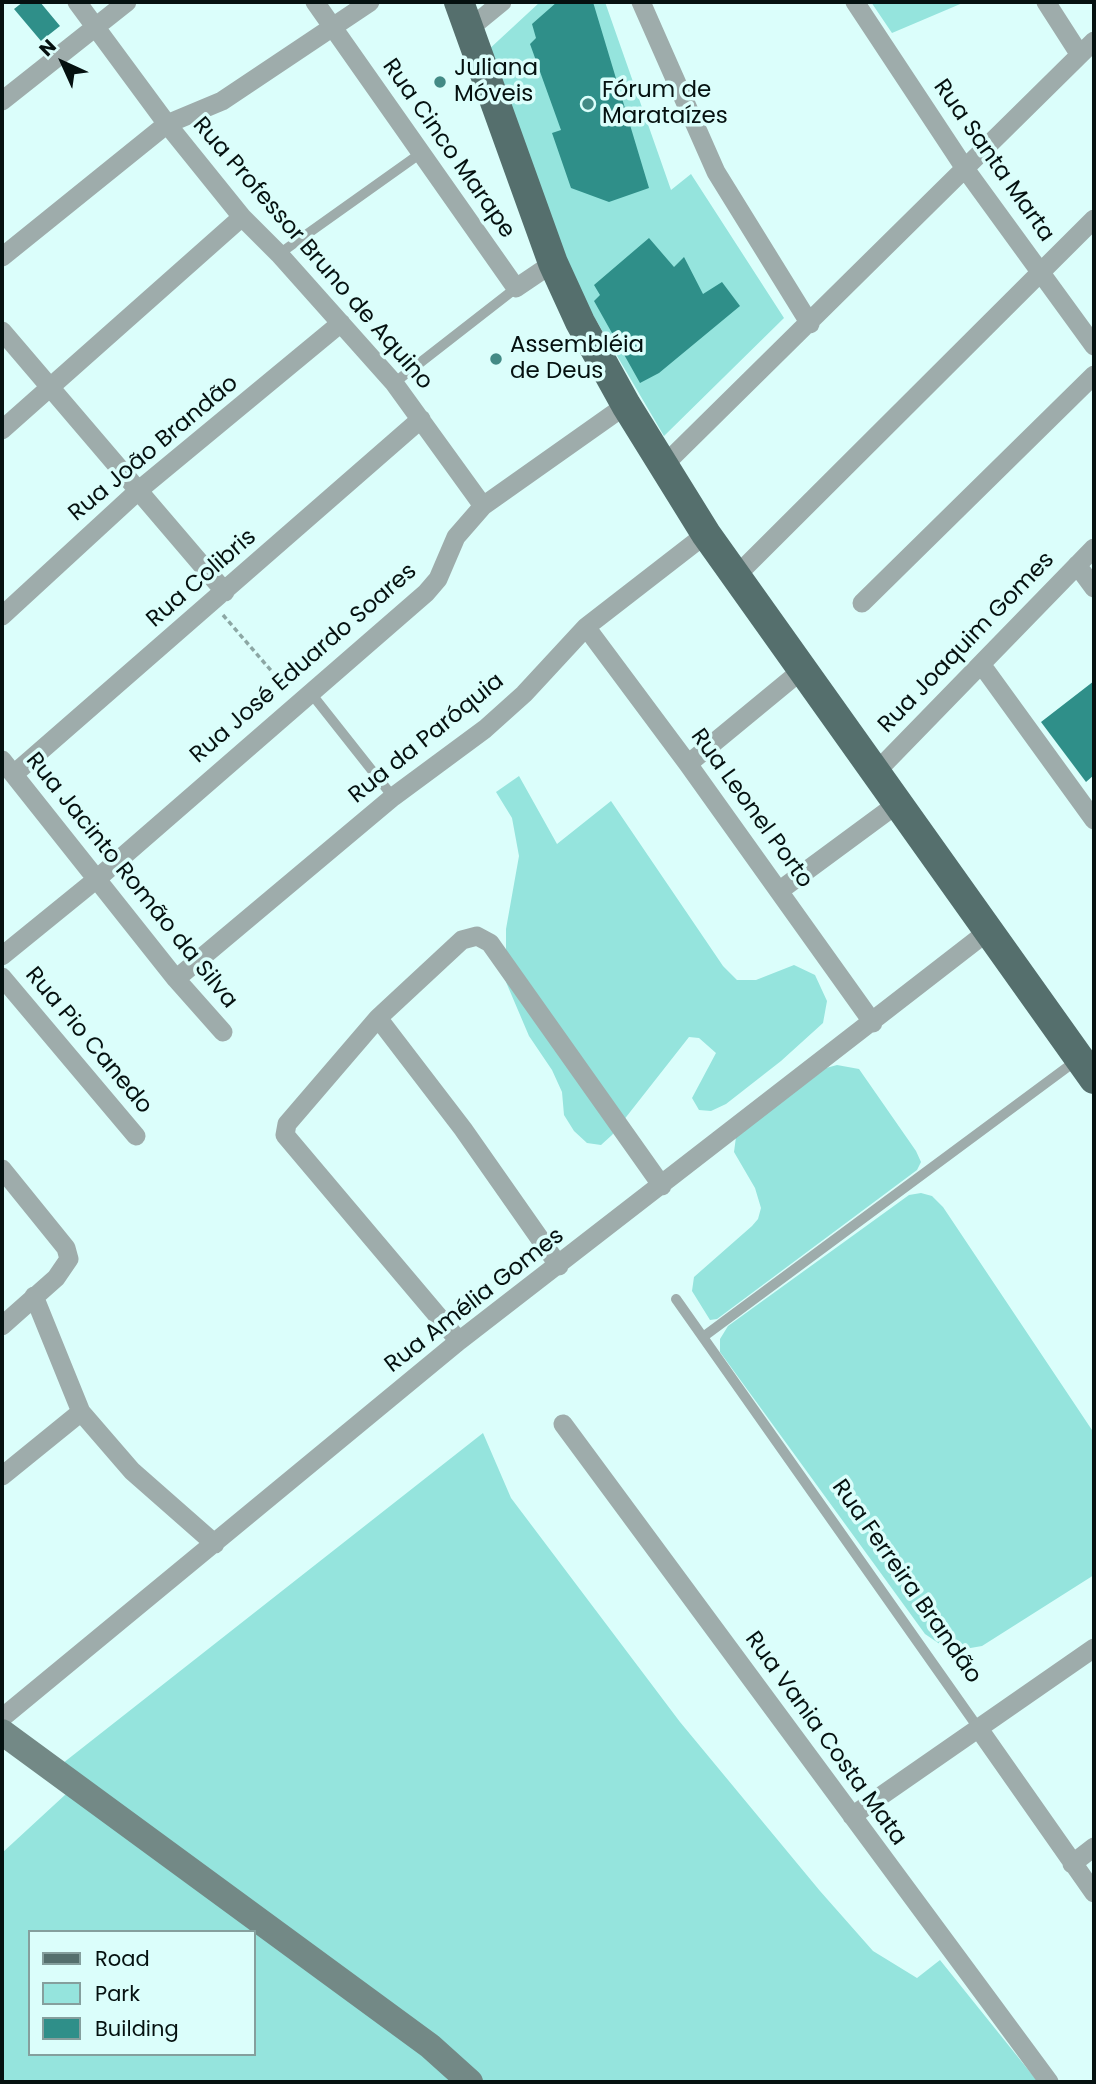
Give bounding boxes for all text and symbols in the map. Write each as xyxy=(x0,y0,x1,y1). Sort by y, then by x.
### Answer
north arrow xyxy=(28,28,98,98)
text: N xyxy=(33,33,62,62)
street label: Rua Cinco Marape xyxy=(376,54,520,244)
place label: Juliana Móveis xyxy=(454,55,538,109)
marker: Juliana Móveis xyxy=(432,74,448,90)
street label: Rua Santa Marta xyxy=(927,74,1059,248)
place label: Fórum de Marataízes xyxy=(602,77,728,131)
marker: Fórum de Marataízes xyxy=(580,96,596,112)
street label: Rua Professor Bruno de Aquino xyxy=(186,112,438,396)
place label: Assembléia de Deus xyxy=(510,332,644,386)
marker: Assembléia de Deus xyxy=(488,351,504,367)
street label: Rua João Brandão xyxy=(64,370,244,528)
street label: Rua Colibris xyxy=(142,524,262,634)
street label: Rua Joaquim Gomes xyxy=(873,547,1061,739)
street label: Rua José Eduardo Soares xyxy=(185,558,423,770)
street label: Rua da Paróquia xyxy=(344,668,510,810)
street label: Rua Leonel Porto xyxy=(684,724,818,894)
street label: Rua Jacinto Romão da Silva xyxy=(19,748,243,1014)
street label: Rua Pio Canedo xyxy=(19,962,157,1120)
street label: Rua Amélia Gomes xyxy=(380,1223,570,1379)
street label: Rua Ferreira Brandão xyxy=(825,1475,987,1689)
street label: Rua Vania Costa Mata xyxy=(738,1627,912,1851)
legend xyxy=(28,1930,256,2056)
text: Road xyxy=(95,1944,150,1973)
text: Park xyxy=(95,1979,140,2008)
text: Building xyxy=(95,2014,179,2043)

